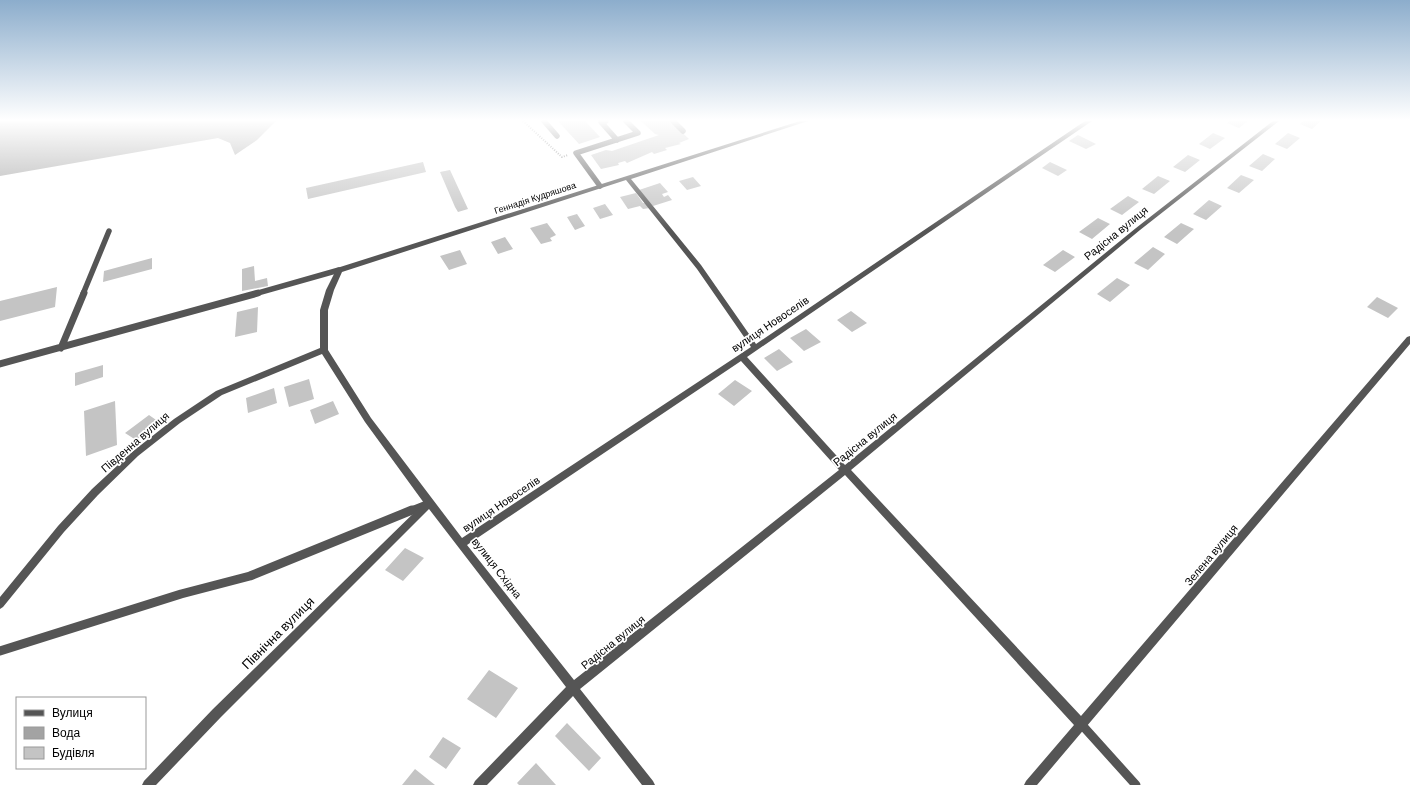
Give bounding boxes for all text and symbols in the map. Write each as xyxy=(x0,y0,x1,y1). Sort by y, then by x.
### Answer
street label: Геннадія Кудряшова xyxy=(493,179,577,217)
street label: Радісна вулиця xyxy=(1081,203,1151,263)
street label: вулиця Новоселів xyxy=(729,293,812,355)
street label: Південна вулиця xyxy=(98,409,172,475)
street label: Радісна вулиця xyxy=(830,409,900,469)
street label: вулиця Новоселів xyxy=(460,473,543,535)
street label: Зелена вулиця xyxy=(1181,521,1241,589)
street label: вулиця Східна xyxy=(469,535,526,602)
street label: Північна вулиця xyxy=(238,593,318,673)
street label: Радісна вулиця xyxy=(578,612,648,672)
legend xyxy=(16,697,146,769)
text: Вулиця xyxy=(52,705,93,721)
text: Вода xyxy=(52,725,80,741)
text: Будівля xyxy=(52,745,94,761)

